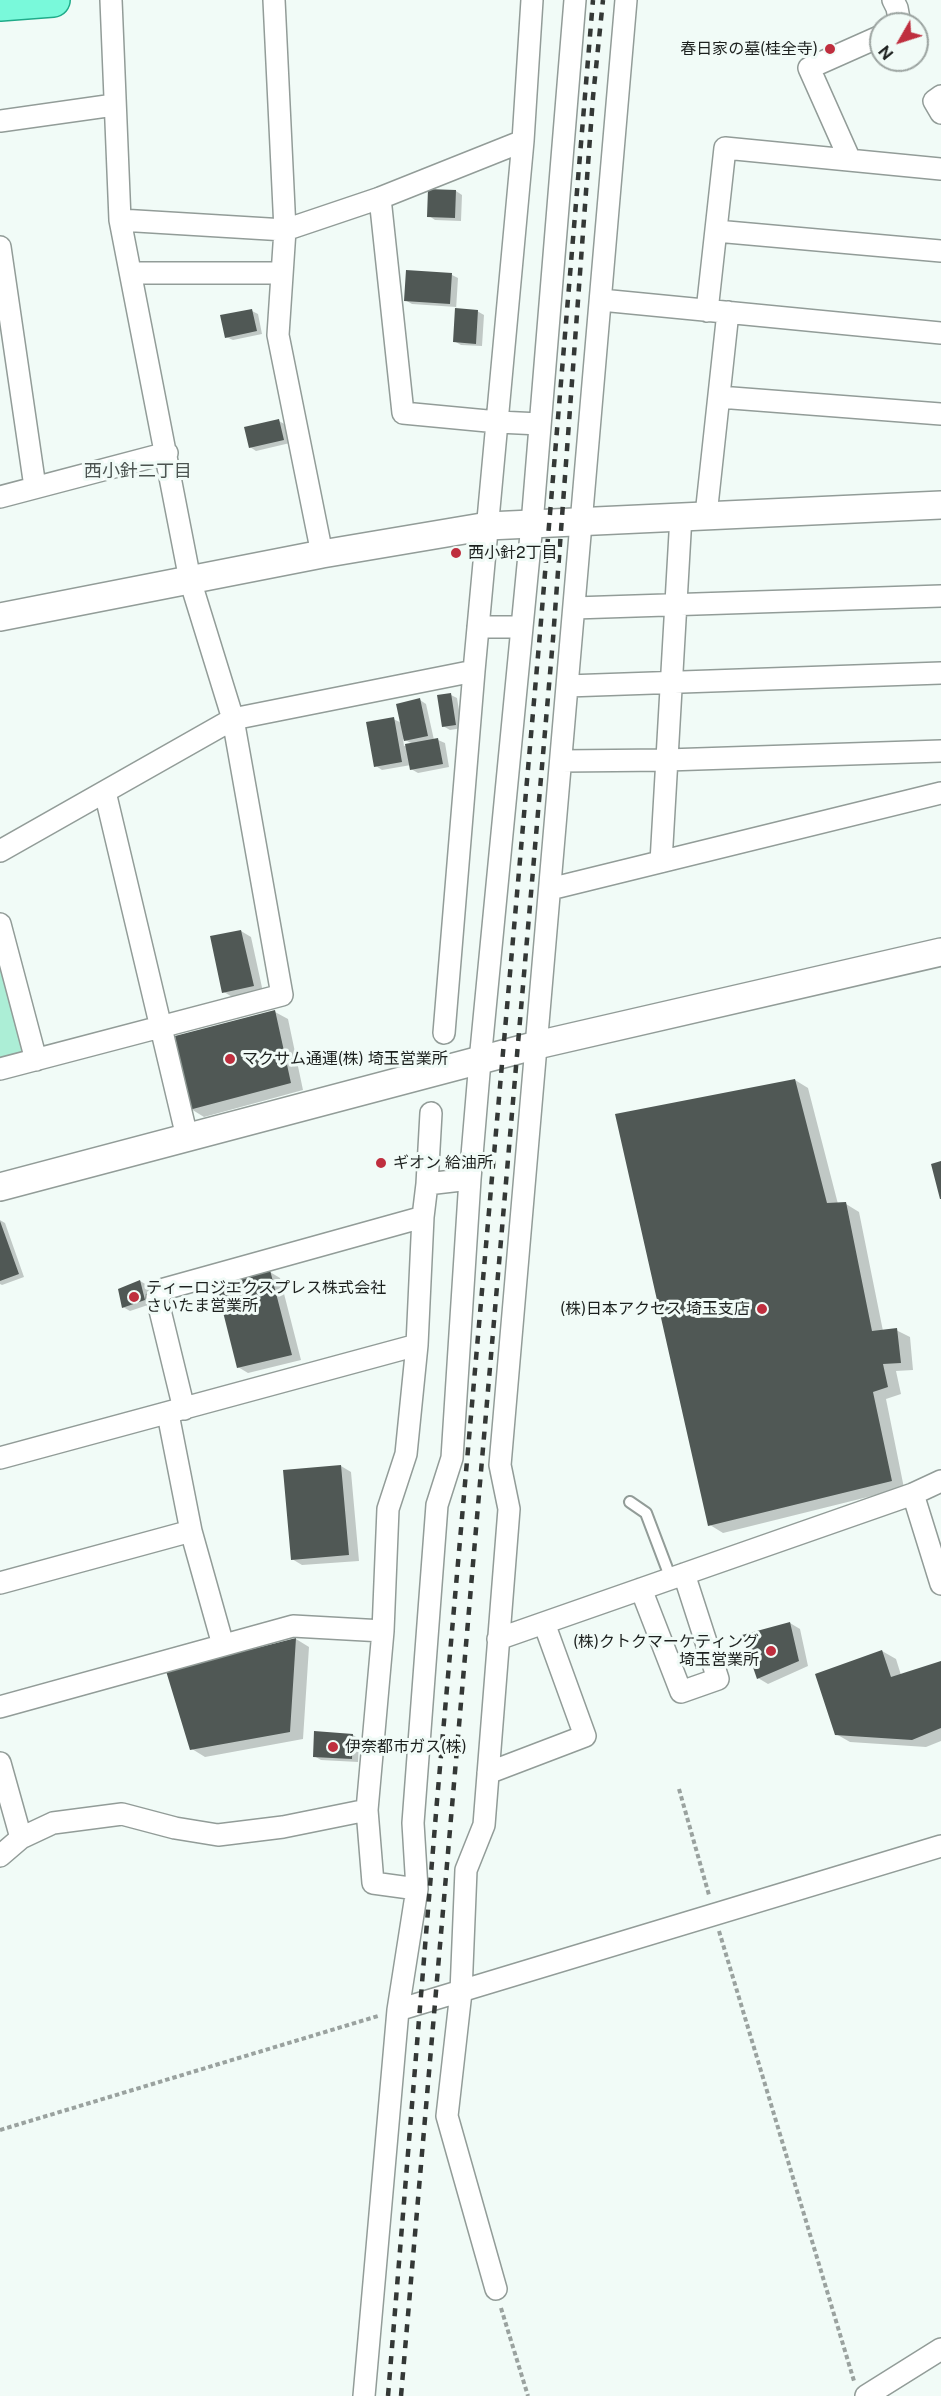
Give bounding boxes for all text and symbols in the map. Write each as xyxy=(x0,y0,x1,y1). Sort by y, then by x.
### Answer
north arrow xyxy=(869,12,929,72)
place label: 春日家の墓(桂全寺) xyxy=(680,39,818,59)
marker: 春日家の墓(桂全寺) xyxy=(823,42,837,56)
text: N xyxy=(875,42,898,63)
district label: 西小針二丁目 xyxy=(84,460,192,482)
place label: 西小針2丁目 xyxy=(468,543,558,563)
marker: 西小針2丁目 xyxy=(449,546,463,560)
place label: マクサム通運(株) 埼玉営業所 xyxy=(242,1049,448,1069)
marker: マクサム通運(株) 埼玉営業所 xyxy=(223,1052,237,1066)
place label: ギオン 給油所 xyxy=(393,1153,493,1173)
marker: ギオン 給油所 xyxy=(374,1156,388,1170)
place label: ティーロジエクスプレス株式会社 さいたま営業所 xyxy=(146,1278,386,1316)
marker: ティーロジエクスプレス株式会社 さいたま営業所 xyxy=(127,1290,141,1304)
place label: (株)日本アクセス 埼玉支店 xyxy=(560,1299,750,1319)
marker: (株)日本アクセス 埼玉支店 xyxy=(755,1302,769,1316)
place label: (株)クトクマーケティング 埼玉営業所 xyxy=(573,1632,759,1670)
marker: (株)クトクマーケティング 埼玉営業所 xyxy=(764,1644,778,1658)
place label: 伊奈都市ガス(株) xyxy=(345,1737,467,1757)
marker: 伊奈都市ガス(株) xyxy=(326,1740,340,1754)

